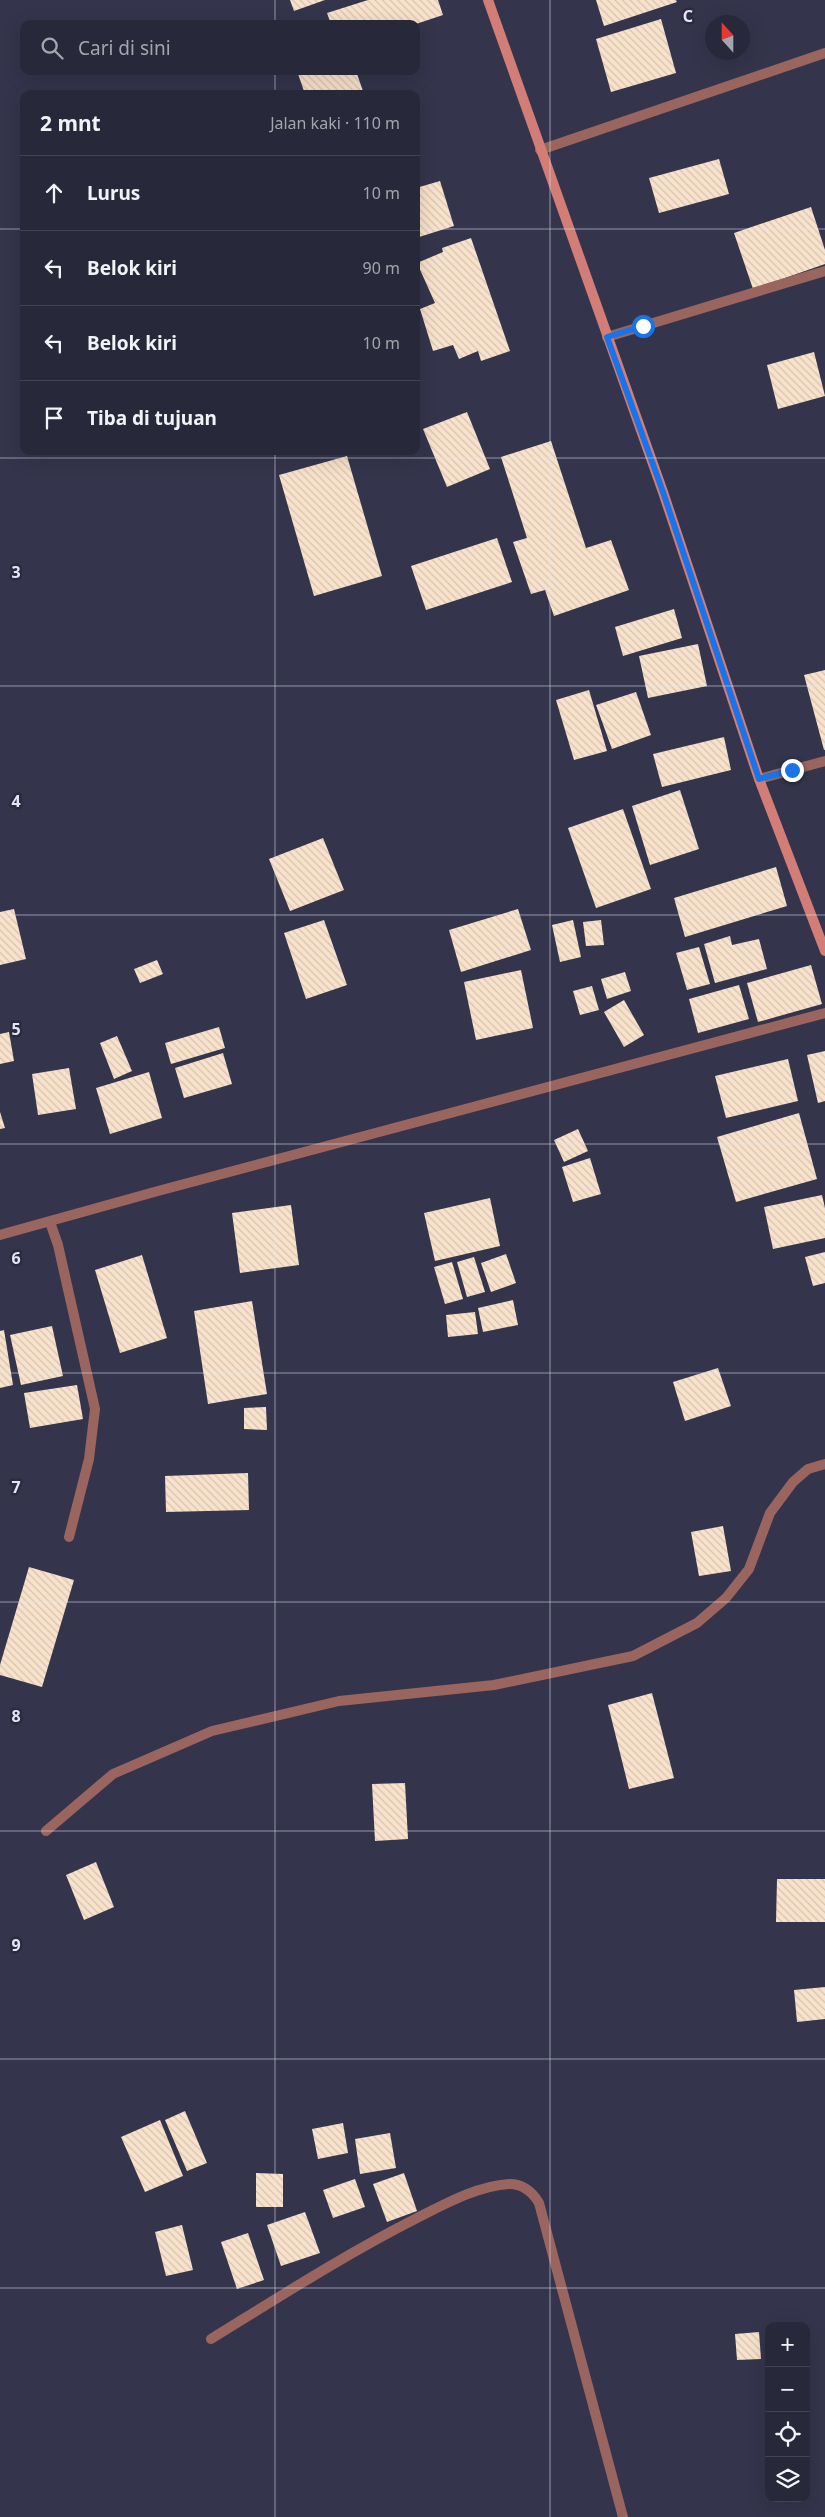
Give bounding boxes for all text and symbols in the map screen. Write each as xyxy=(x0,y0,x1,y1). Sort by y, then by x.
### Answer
text: C xyxy=(683,5,693,27)
north arrow xyxy=(705,15,750,60)
search box xyxy=(20,20,420,75)
icon: search xyxy=(38,34,66,62)
text: Cari di sini xyxy=(78,35,171,61)
text: 2 mnt xyxy=(40,109,101,137)
text: Jalan kaki · 110 m xyxy=(270,112,400,134)
icon: ahead xyxy=(40,179,68,207)
text: Lurus xyxy=(87,180,140,206)
text: 10 m xyxy=(363,182,400,204)
icon: left xyxy=(40,254,68,282)
text: Belok kiri xyxy=(87,255,177,281)
text: 90 m xyxy=(363,257,400,279)
route start xyxy=(632,315,655,338)
icon: left xyxy=(40,329,68,357)
text: Belok kiri xyxy=(87,330,177,356)
text: 10 m xyxy=(363,332,400,354)
icon: arrive xyxy=(40,404,68,432)
text: Tiba di tujuan xyxy=(87,405,217,431)
text: 3 xyxy=(11,561,21,583)
route end xyxy=(781,759,804,782)
text: 4 xyxy=(11,790,21,812)
text: 5 xyxy=(11,1018,21,1040)
text: 6 xyxy=(11,1247,21,1269)
text: 7 xyxy=(11,1476,21,1498)
text: 8 xyxy=(11,1705,21,1727)
text: 9 xyxy=(11,1934,21,1956)
map controls xyxy=(765,2322,810,2502)
button: + xyxy=(765,2322,810,2367)
button: − xyxy=(765,2367,810,2412)
button: locate xyxy=(765,2412,810,2457)
button: layers xyxy=(765,2457,810,2502)

